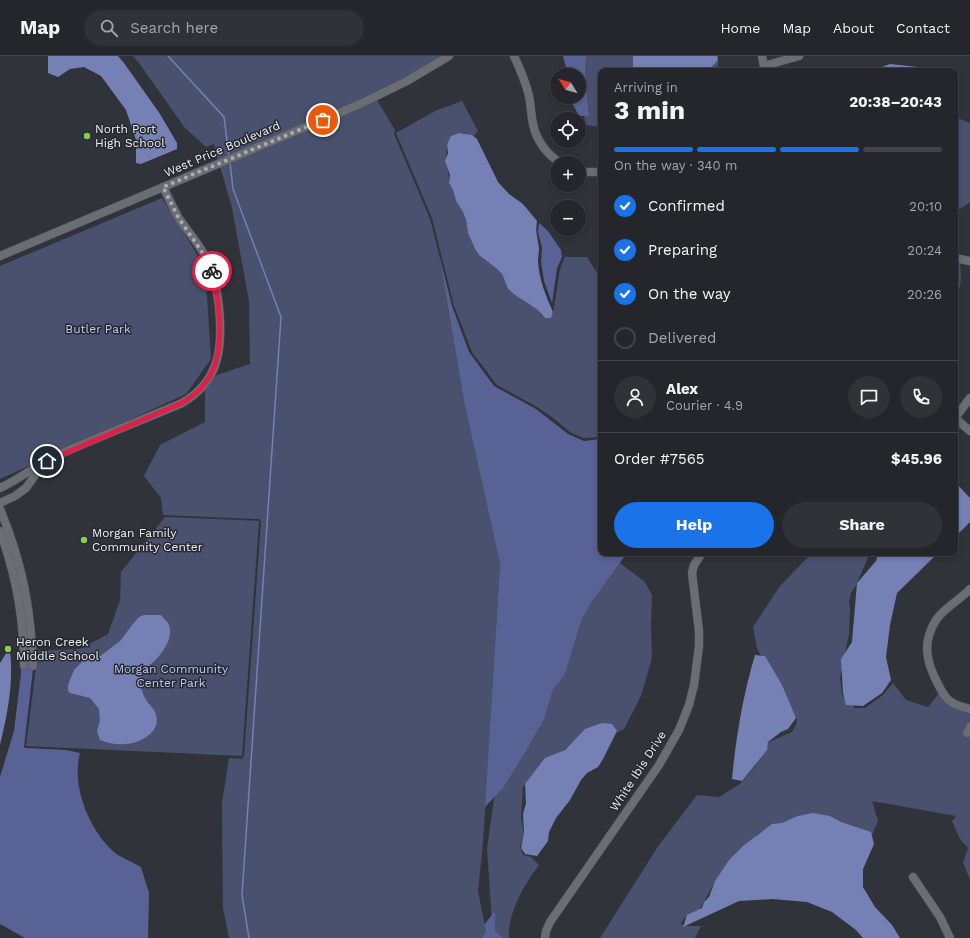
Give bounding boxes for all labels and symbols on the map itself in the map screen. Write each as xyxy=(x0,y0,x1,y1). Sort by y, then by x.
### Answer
north arrow xyxy=(550,68,586,104)
pin xyxy=(306,103,340,137)
street label: West Price Boulevard xyxy=(162,118,282,180)
place label: North Port High School xyxy=(95,122,165,150)
marker: North Port High School xyxy=(82,131,92,141)
courier xyxy=(192,251,232,291)
park label: Butler Park xyxy=(65,322,131,336)
pin xyxy=(30,444,64,478)
place label: Morgan Family Community Center xyxy=(92,526,203,554)
marker: Morgan Family Community Center xyxy=(79,535,89,545)
place label: Heron Creek Middle School xyxy=(16,635,99,663)
marker: Heron Creek Middle School xyxy=(3,644,13,654)
park label: Morgan Community Center Park xyxy=(114,662,229,690)
street label: White Ibis Drive xyxy=(607,728,669,814)

